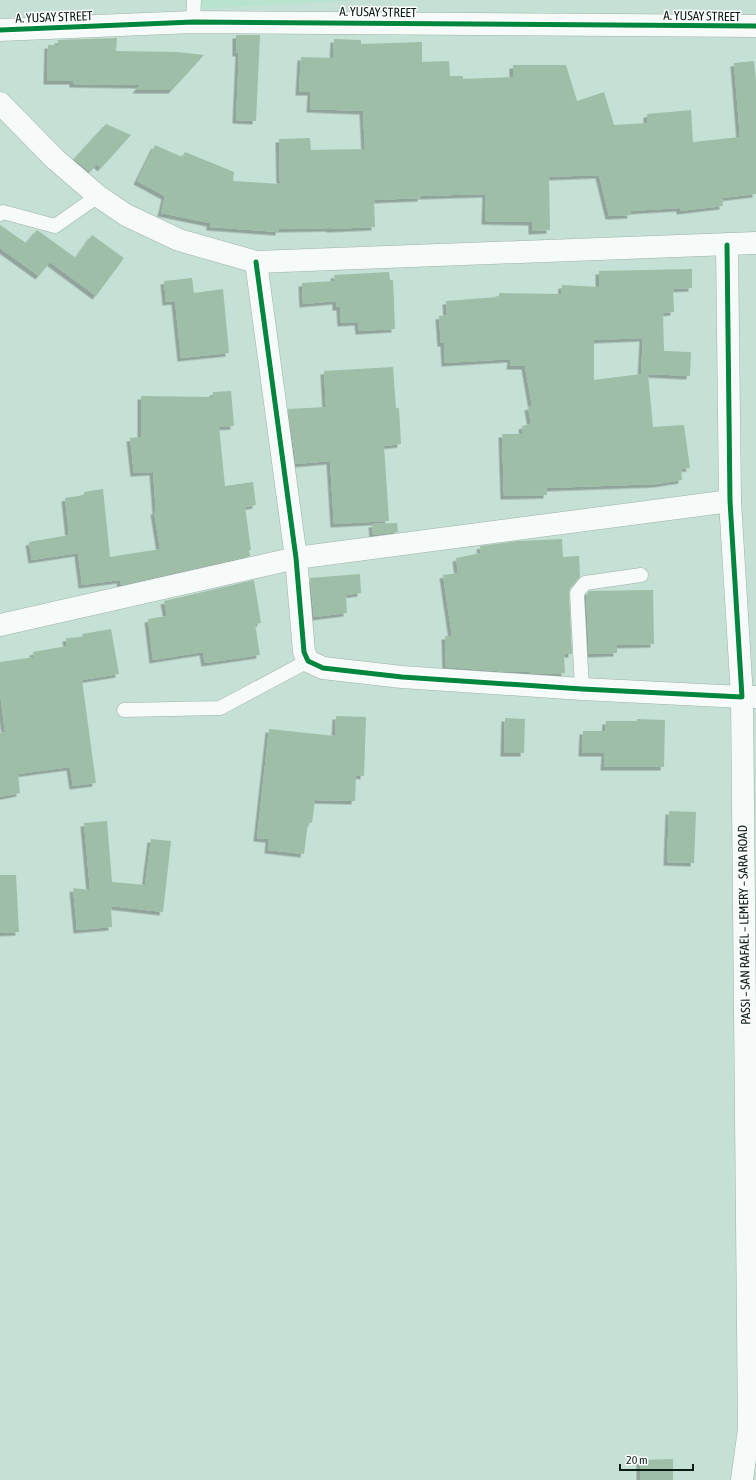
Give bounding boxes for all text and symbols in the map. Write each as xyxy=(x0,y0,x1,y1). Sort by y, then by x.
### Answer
street label: A. YUSAY STREET xyxy=(339,4,417,20)
street label: A. YUSAY STREET xyxy=(15,8,93,26)
street label: A. YUSAY STREET xyxy=(663,8,741,24)
street label: PASSI – SAN RAFAEL – LEMERY – SARA ROAD xyxy=(735,825,753,1025)
scale bar xyxy=(620,1446,693,1472)
text: 20 m xyxy=(626,1453,648,1467)

